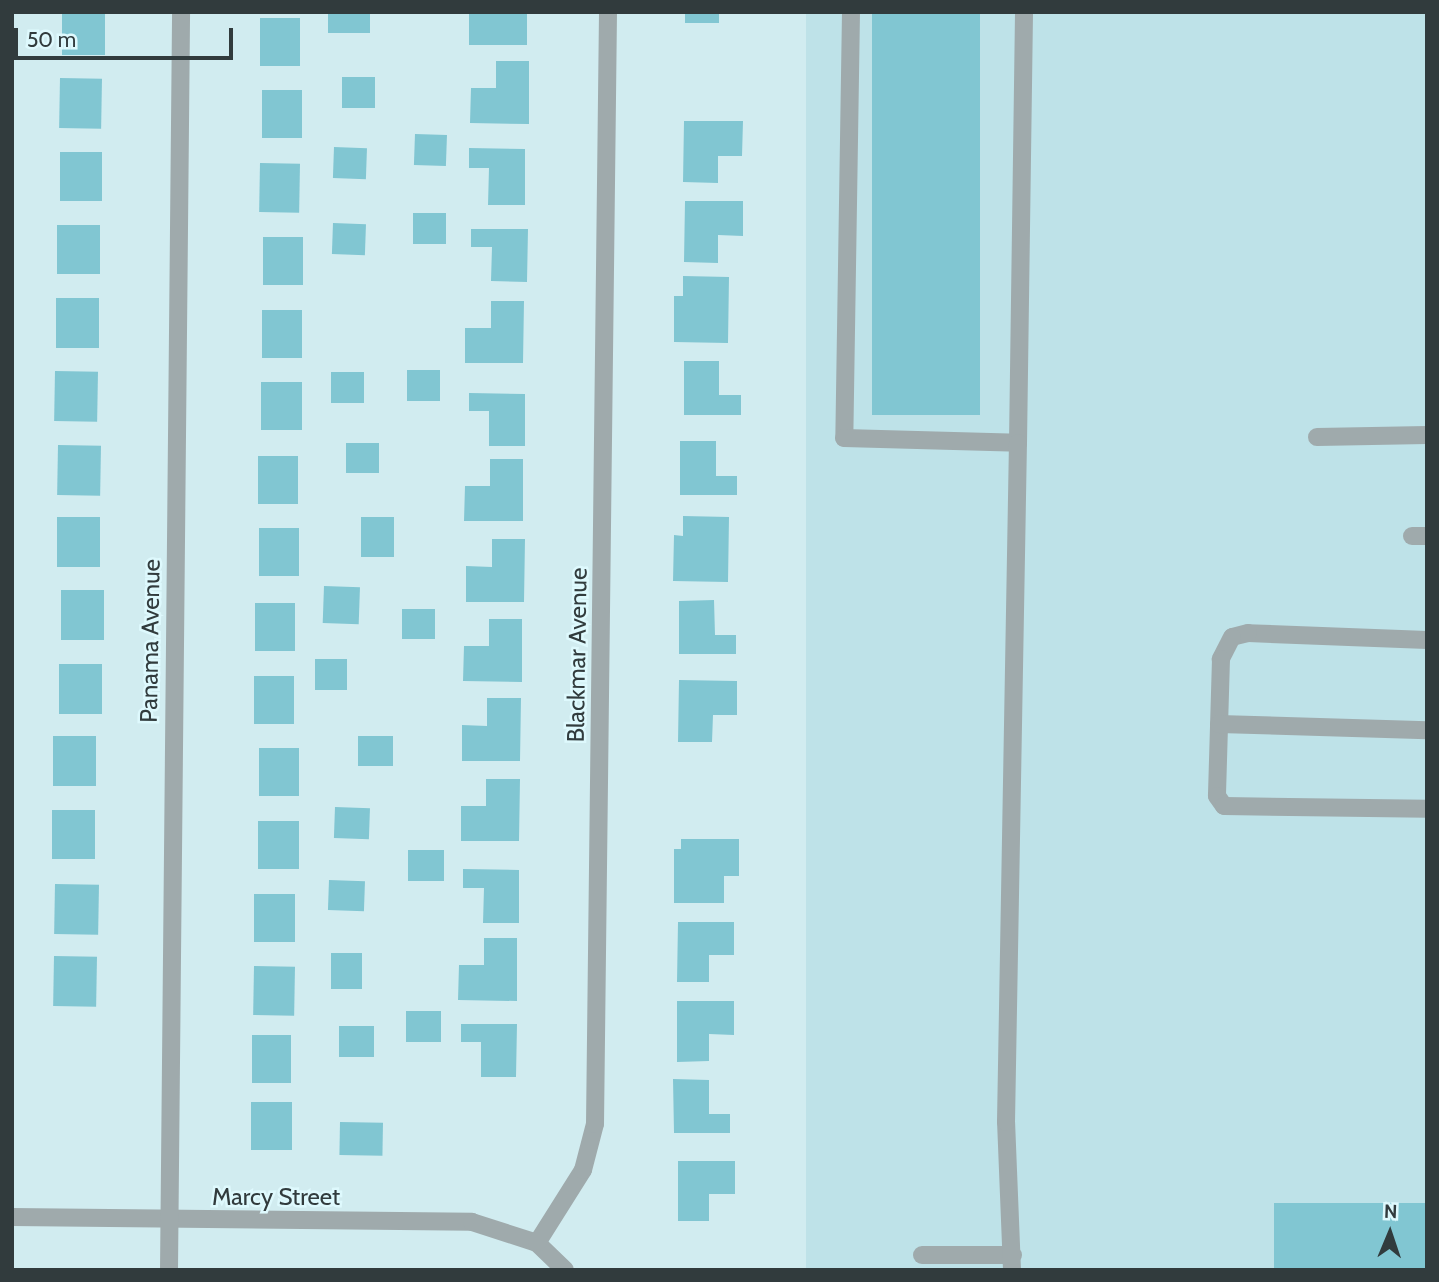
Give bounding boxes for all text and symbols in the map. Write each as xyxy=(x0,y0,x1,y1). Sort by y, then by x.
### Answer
scale bar xyxy=(18,14,236,58)
text: 50 m xyxy=(27,27,76,52)
street label: Panama Avenue xyxy=(134,559,166,723)
street label: Blackmar Avenue xyxy=(561,567,593,743)
street label: Marcy Street xyxy=(212,1183,340,1211)
north arrow xyxy=(1355,1198,1425,1268)
text: N xyxy=(1384,1200,1398,1223)

